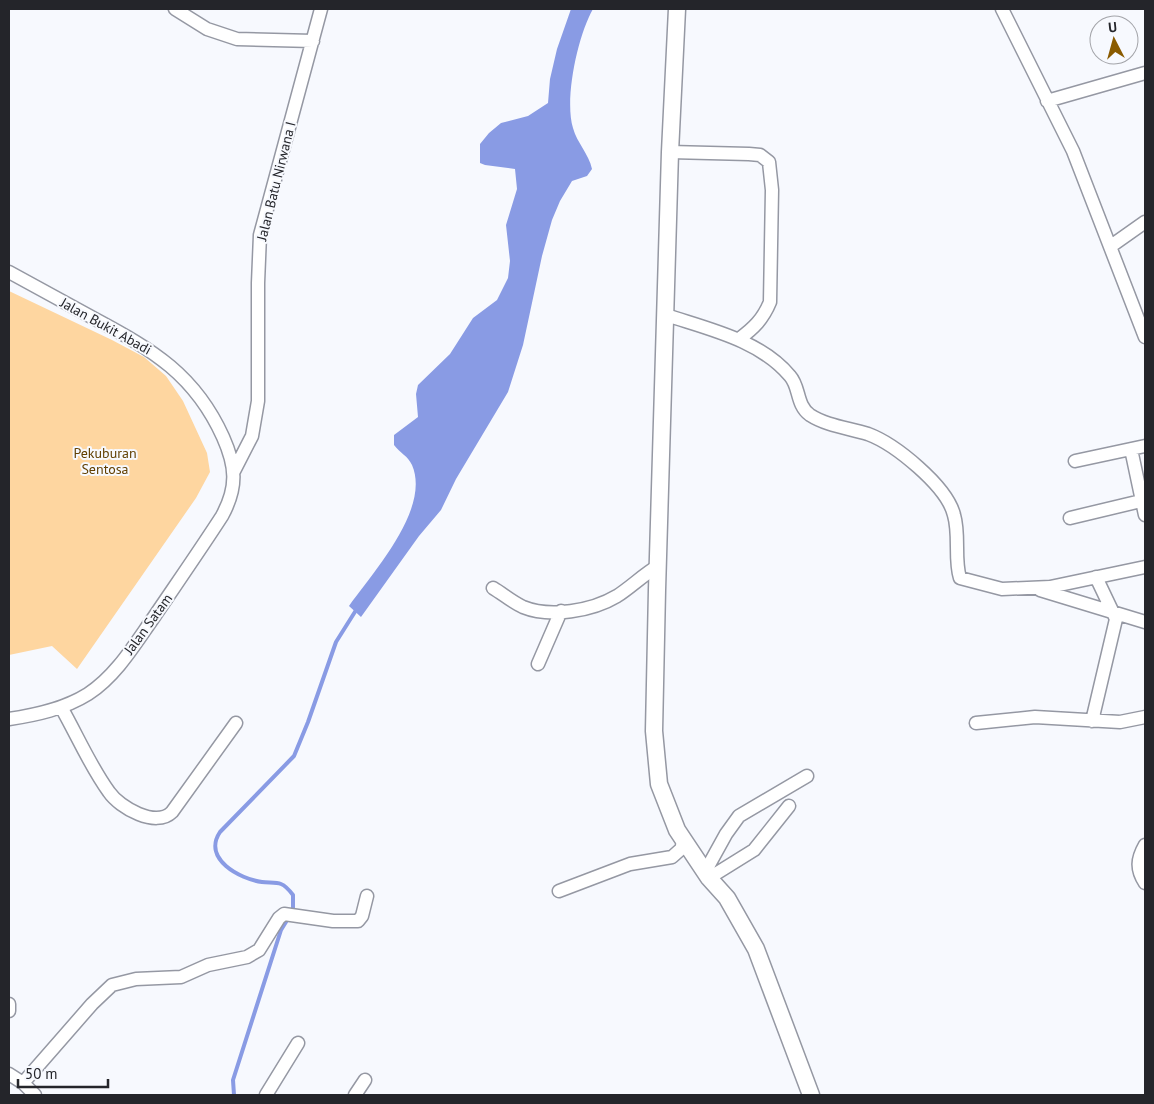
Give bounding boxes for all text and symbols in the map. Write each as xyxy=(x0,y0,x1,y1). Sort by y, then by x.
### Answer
north arrow xyxy=(1089,15,1139,65)
text: U xyxy=(1107,18,1118,36)
street label: Jalan Batu Nirwana I xyxy=(252,120,300,243)
street label: Jalan Bukit Abadi xyxy=(56,293,155,359)
park label: Pekuburan Sentosa xyxy=(73,444,137,478)
street label: Jalan Satam xyxy=(119,590,176,659)
scale bar xyxy=(18,1056,108,1088)
text: 50 m xyxy=(25,1064,58,1083)

